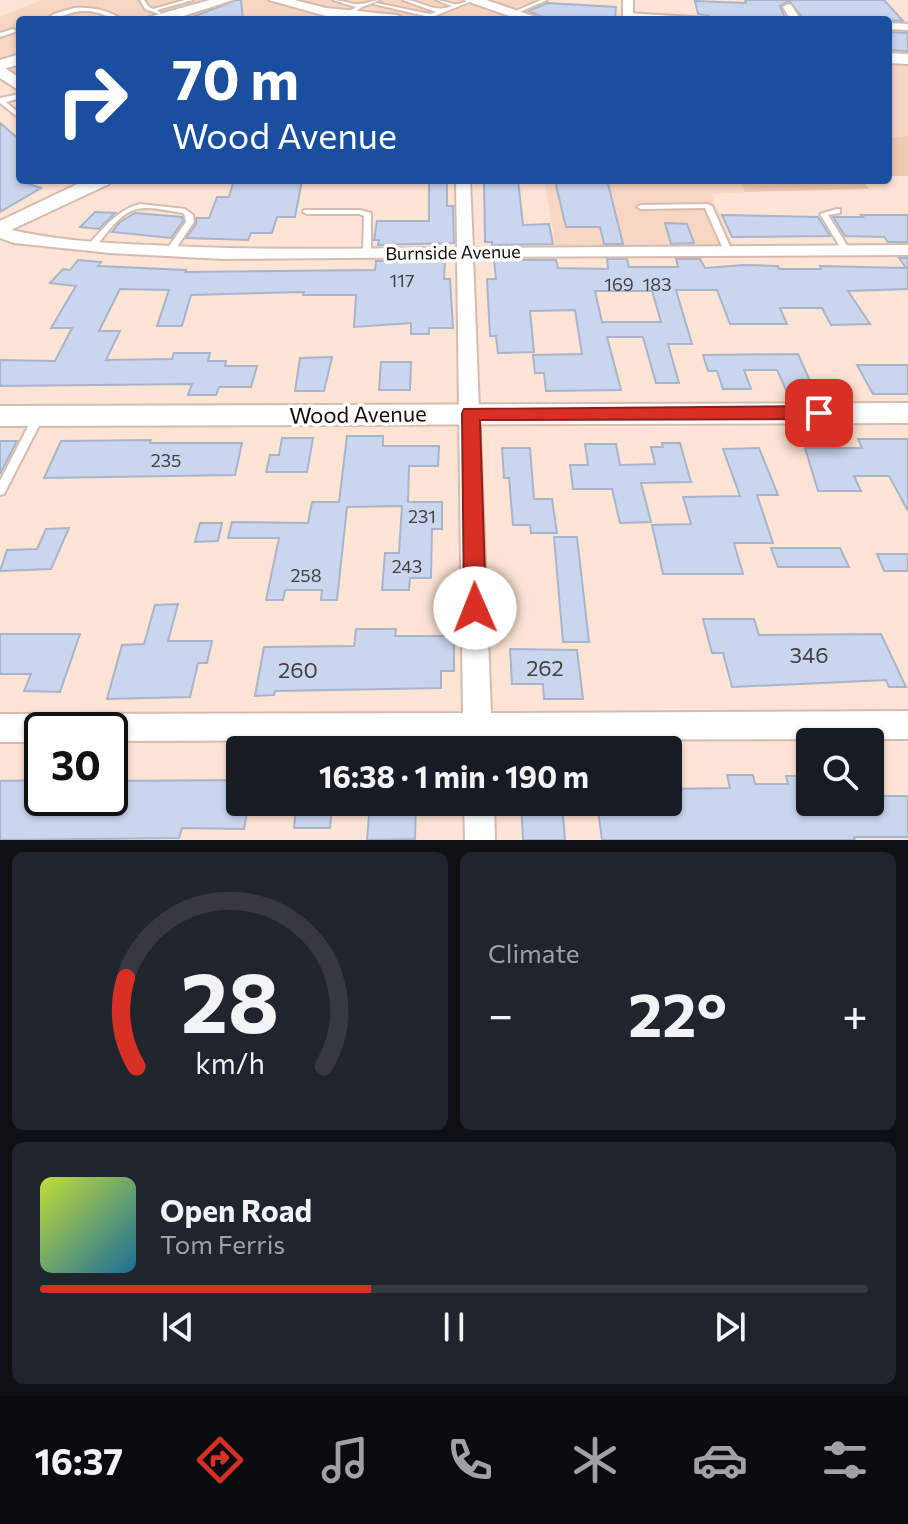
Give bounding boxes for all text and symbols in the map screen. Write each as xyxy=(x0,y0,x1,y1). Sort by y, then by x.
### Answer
text: 70 m xyxy=(172,43,299,112)
icon: right xyxy=(40,48,144,152)
text: Wood Avenue xyxy=(172,112,397,156)
street label: Burnside Avenue xyxy=(385,240,521,264)
house number: 117 xyxy=(390,269,414,291)
house number: 169 xyxy=(604,273,634,295)
house number: 183 xyxy=(643,273,671,295)
pin xyxy=(785,379,853,447)
icon: arrive xyxy=(797,391,841,435)
street label: Wood Avenue xyxy=(289,399,427,429)
house number: 235 xyxy=(151,449,181,471)
house number: 231 xyxy=(408,505,436,527)
house number: 243 xyxy=(392,555,422,577)
house number: 258 xyxy=(290,564,322,586)
position arrow xyxy=(433,566,517,650)
house number: 346 xyxy=(789,641,829,668)
house number: 262 xyxy=(526,654,564,681)
house number: 260 xyxy=(278,656,318,683)
speed limit sign: 30 xyxy=(24,712,128,816)
map controls xyxy=(796,728,884,816)
button: search xyxy=(796,728,884,816)
text: 16:38 · 1 min · 190 m xyxy=(319,757,589,794)
text: Climate xyxy=(488,937,580,968)
text: 28 xyxy=(181,948,279,1050)
text: 22° xyxy=(628,976,727,1049)
text: − xyxy=(488,986,513,1040)
text: + xyxy=(842,986,868,1040)
text: km/h xyxy=(195,1045,265,1080)
text: Open Road xyxy=(160,1191,312,1228)
text: Tom Ferris xyxy=(160,1228,285,1259)
icon: previous xyxy=(156,1305,200,1349)
icon: pause xyxy=(432,1305,476,1349)
icon: next xyxy=(708,1305,752,1349)
icon: directions xyxy=(192,1432,248,1488)
icon: music xyxy=(317,1432,373,1488)
icon: phone xyxy=(442,1432,498,1488)
icon: climate xyxy=(567,1432,623,1488)
icon: car xyxy=(692,1432,748,1488)
icon: filters xyxy=(817,1432,873,1488)
text: 16:37 xyxy=(35,1438,123,1482)

